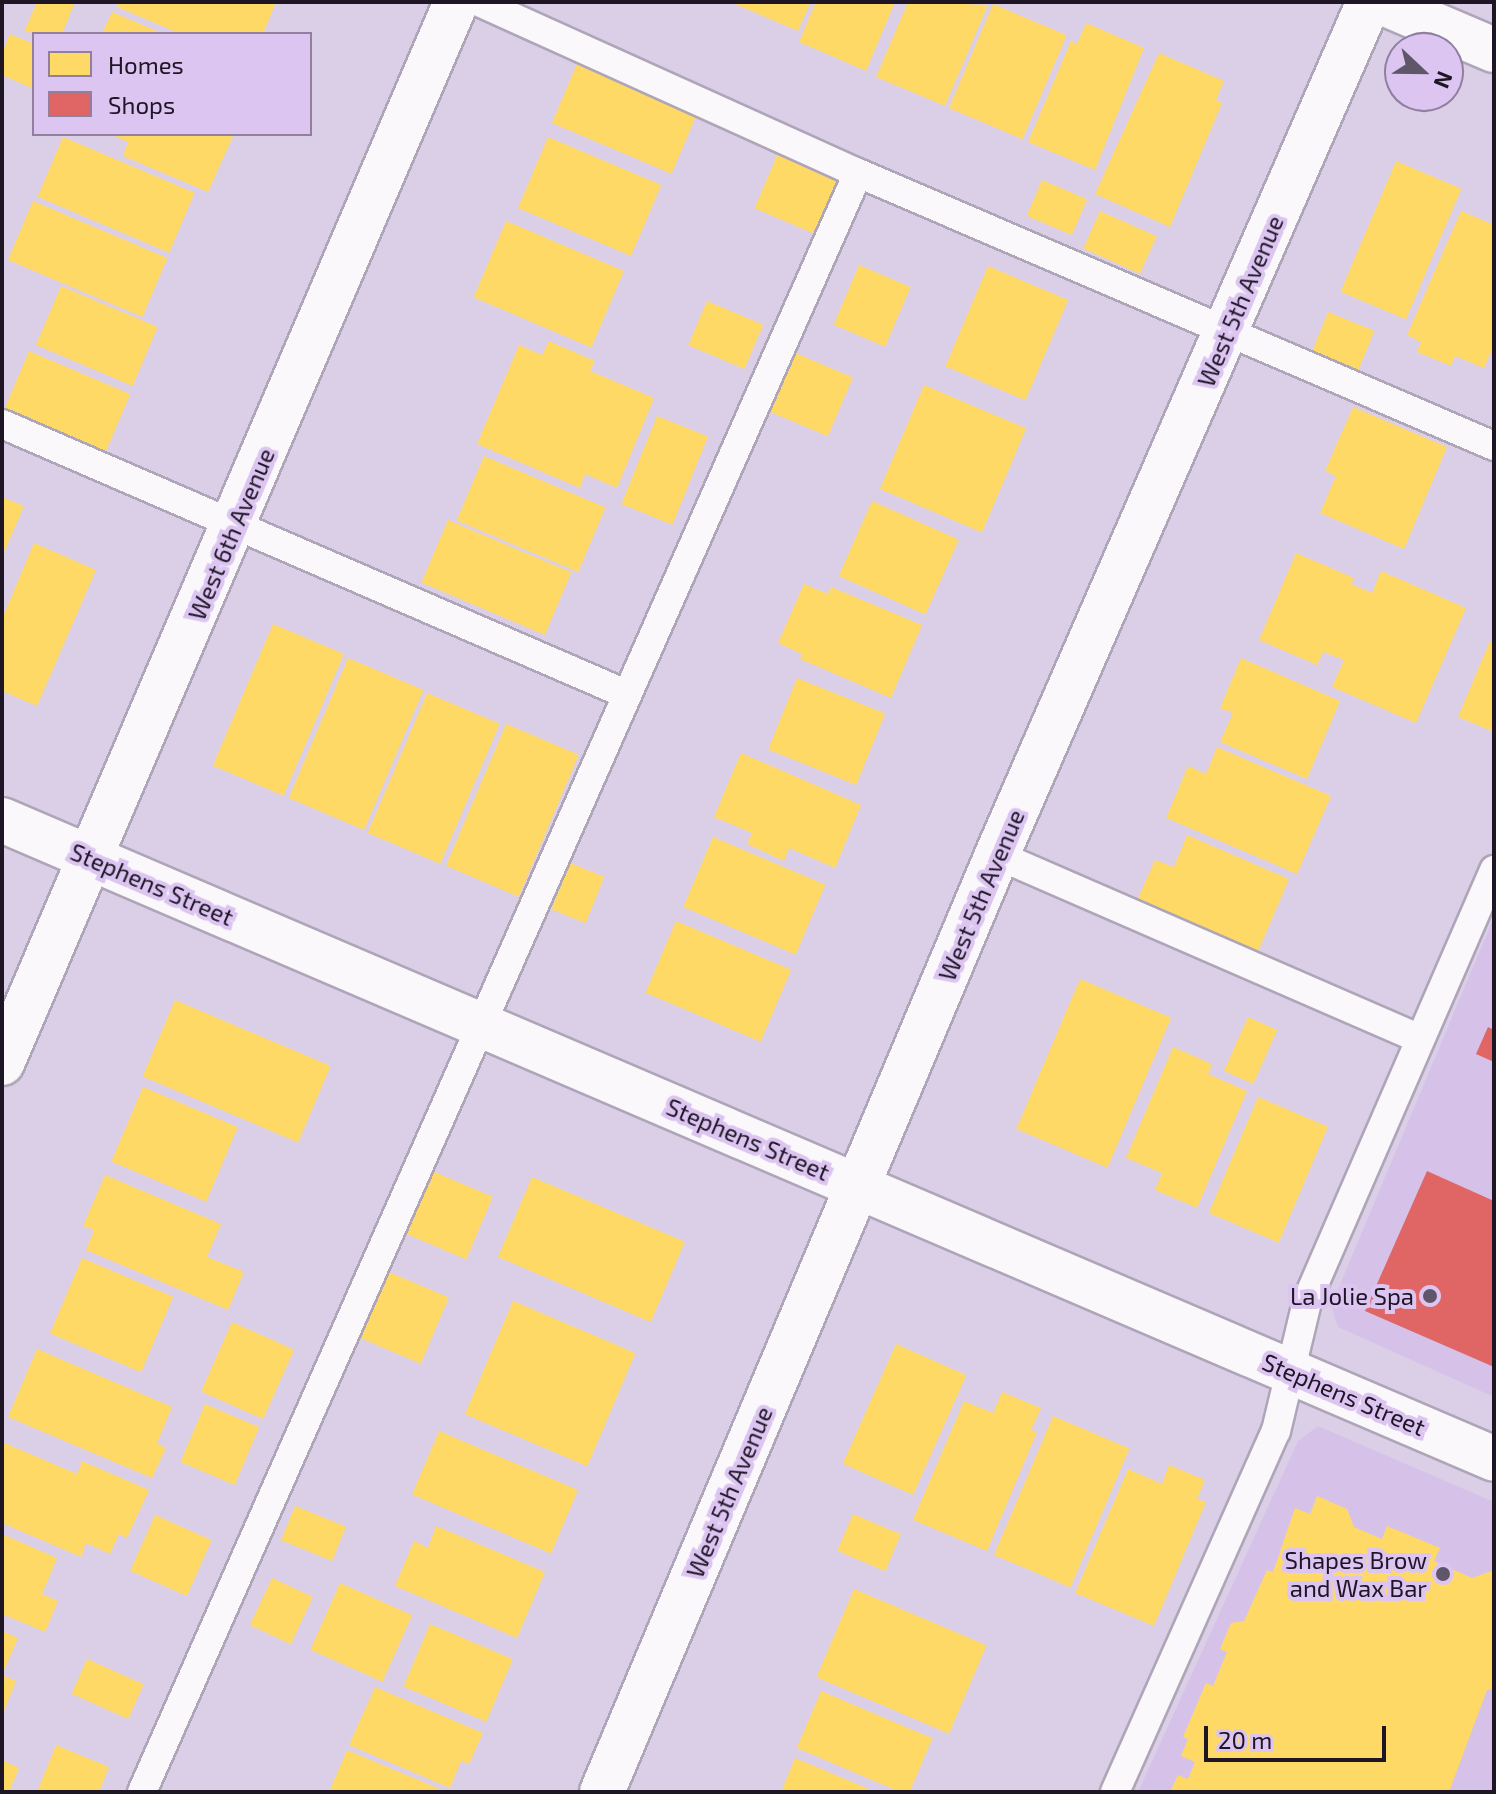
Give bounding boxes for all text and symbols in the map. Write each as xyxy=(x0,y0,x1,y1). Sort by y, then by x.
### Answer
legend xyxy=(32,32,312,136)
north arrow xyxy=(1384,32,1464,112)
text: Homes xyxy=(108,50,184,79)
text: N xyxy=(1429,68,1459,92)
text: Shops xyxy=(108,90,175,119)
street label: West 5th Avenue xyxy=(1191,211,1289,391)
street label: West 6th Avenue xyxy=(182,443,280,625)
street label: West 5th Avenue xyxy=(932,805,1030,985)
street label: Stephens Street xyxy=(66,837,238,931)
street label: Stephens Street xyxy=(662,1092,834,1186)
place label: La Jolie Spa xyxy=(1289,1282,1414,1310)
marker: La Jolie Spa xyxy=(1421,1287,1439,1305)
street label: Stephens Street xyxy=(1258,1347,1430,1441)
street label: West 5th Avenue xyxy=(680,1402,778,1582)
place label: Shapes Brow and Wax Bar xyxy=(1285,1546,1427,1602)
marker: Shapes Brow and Wax Bar xyxy=(1434,1565,1452,1583)
scale bar xyxy=(1208,1710,1390,1760)
text: 20 m xyxy=(1218,1725,1272,1754)

